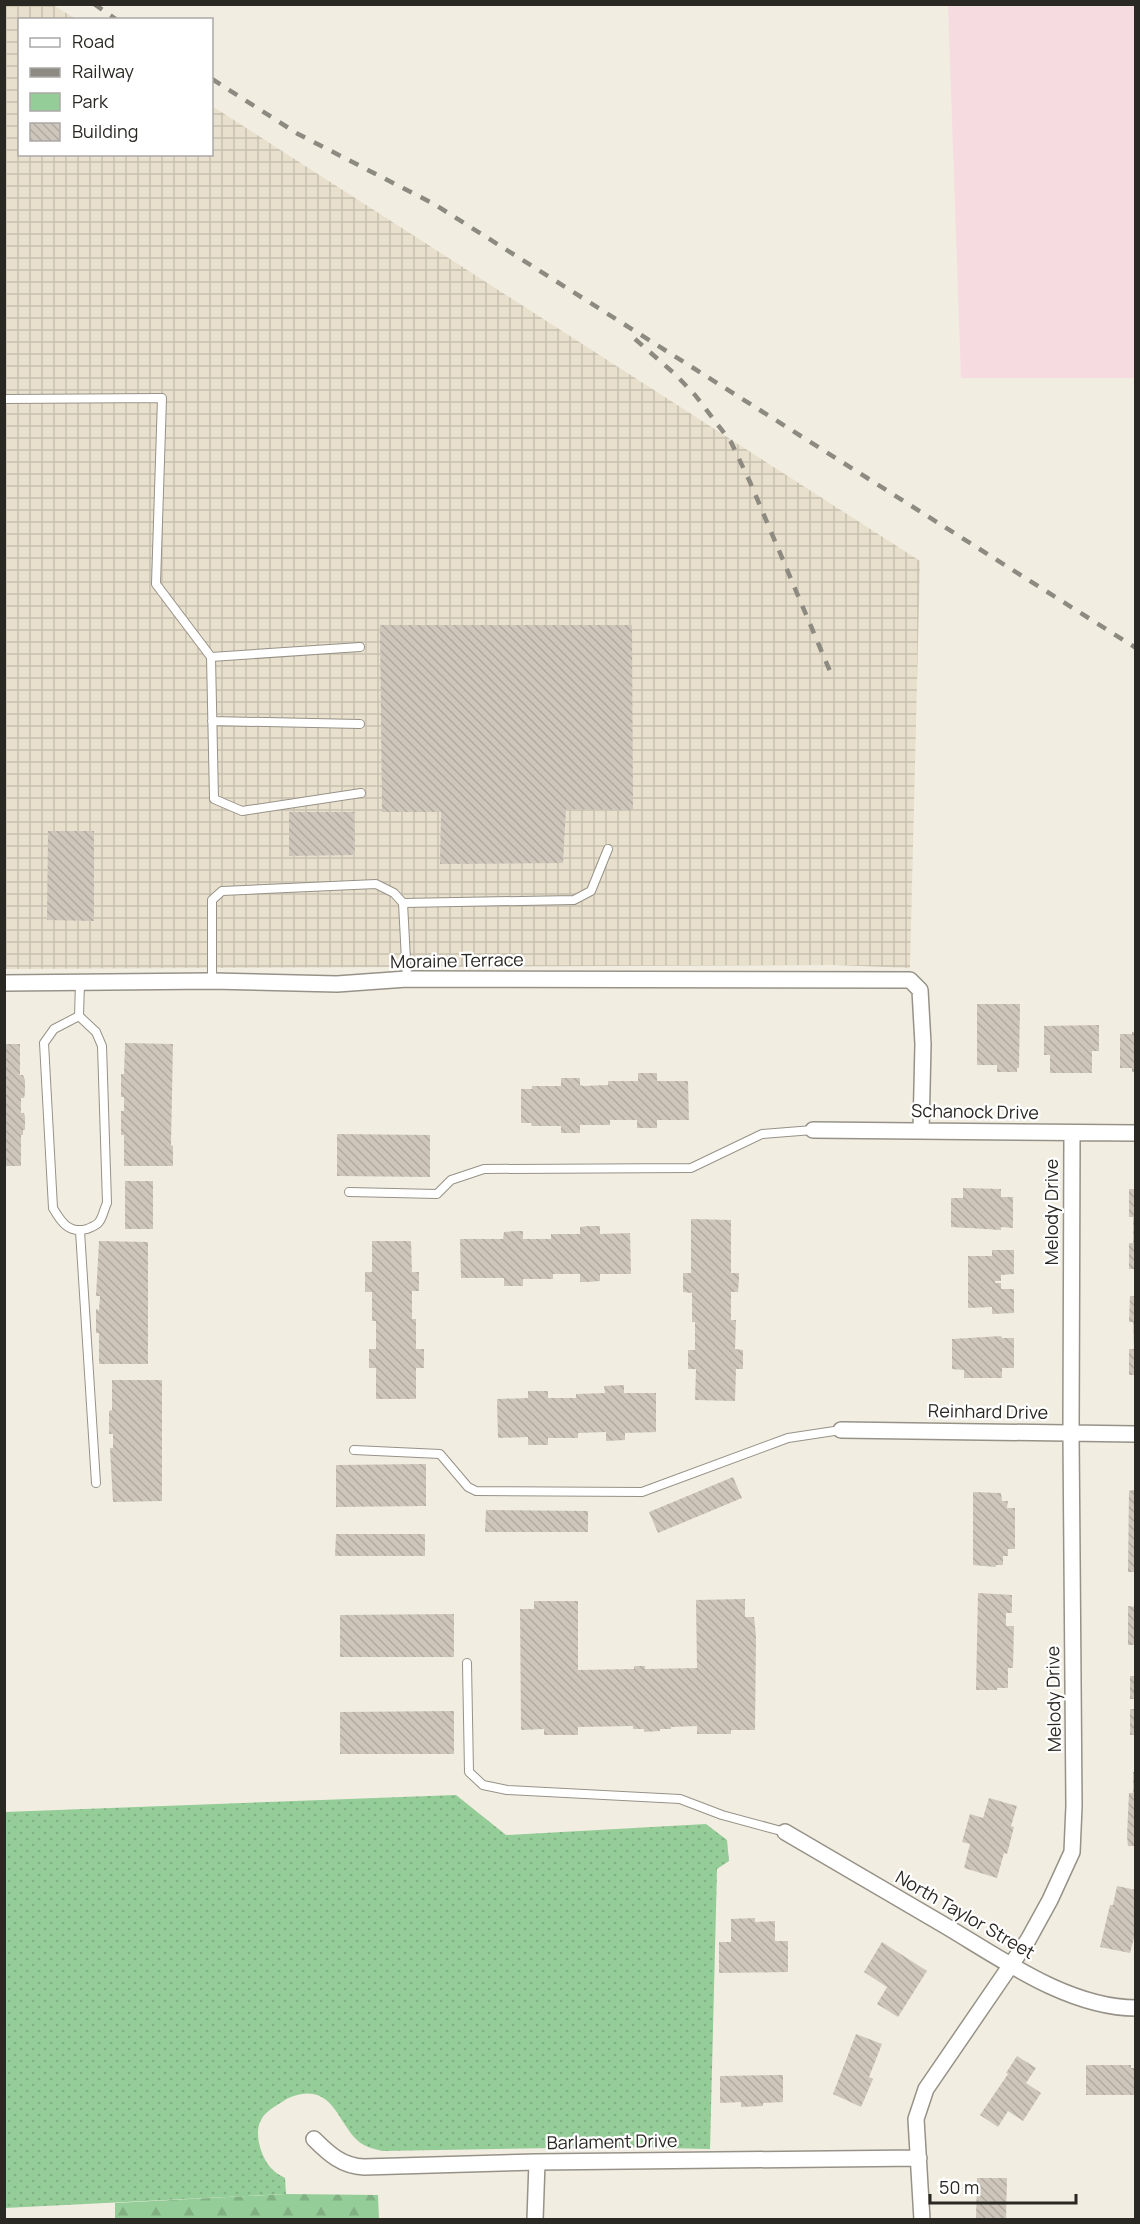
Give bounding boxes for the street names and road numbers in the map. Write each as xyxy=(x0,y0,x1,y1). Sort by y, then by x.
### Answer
street label: Moraine Terrace xyxy=(390,947,524,973)
street label: Schanock Drive xyxy=(911,1098,1039,1124)
street label: Melody Drive xyxy=(1039,1159,1063,1265)
street label: Reinhard Drive xyxy=(928,1398,1048,1424)
street label: Melody Drive xyxy=(1040,1646,1066,1752)
street label: North Taylor Street xyxy=(891,1864,1040,1964)
street label: Barlament Drive xyxy=(546,2128,678,2154)

